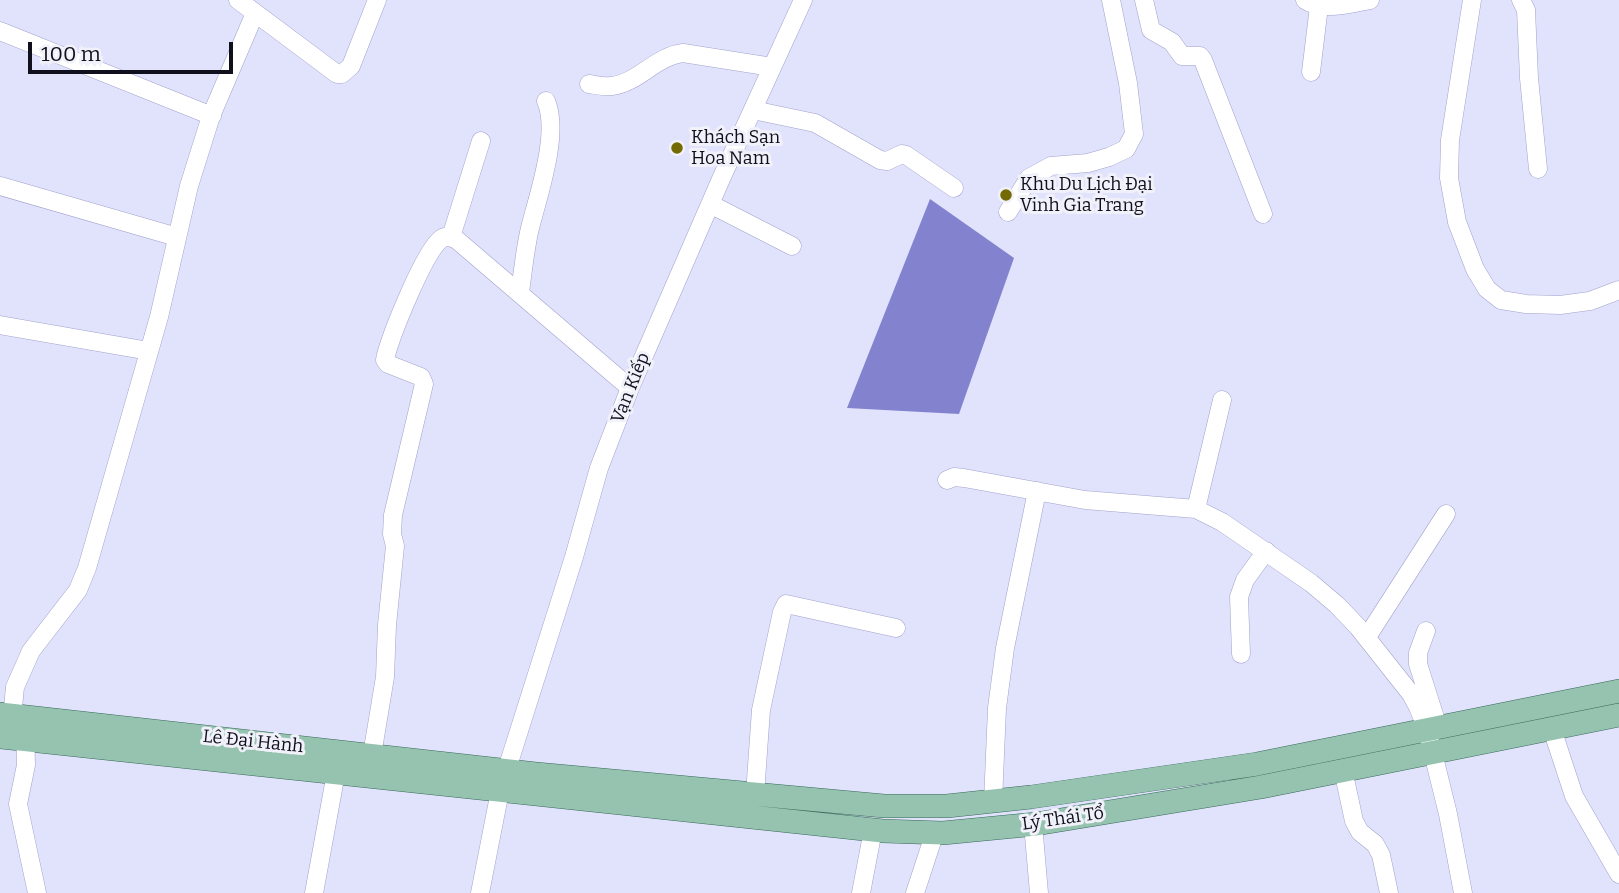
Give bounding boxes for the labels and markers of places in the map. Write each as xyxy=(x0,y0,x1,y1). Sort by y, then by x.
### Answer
place label: Khách Sạn Hoa Nam xyxy=(691,127,780,170)
marker: Khách Sạn Hoa Nam xyxy=(669,140,685,156)
place label: Khu Du Lịch Đại Vinh Gia Trang xyxy=(1020,174,1153,216)
marker: Khu Du Lịch Đại Vinh Gia Trang xyxy=(998,187,1014,203)

